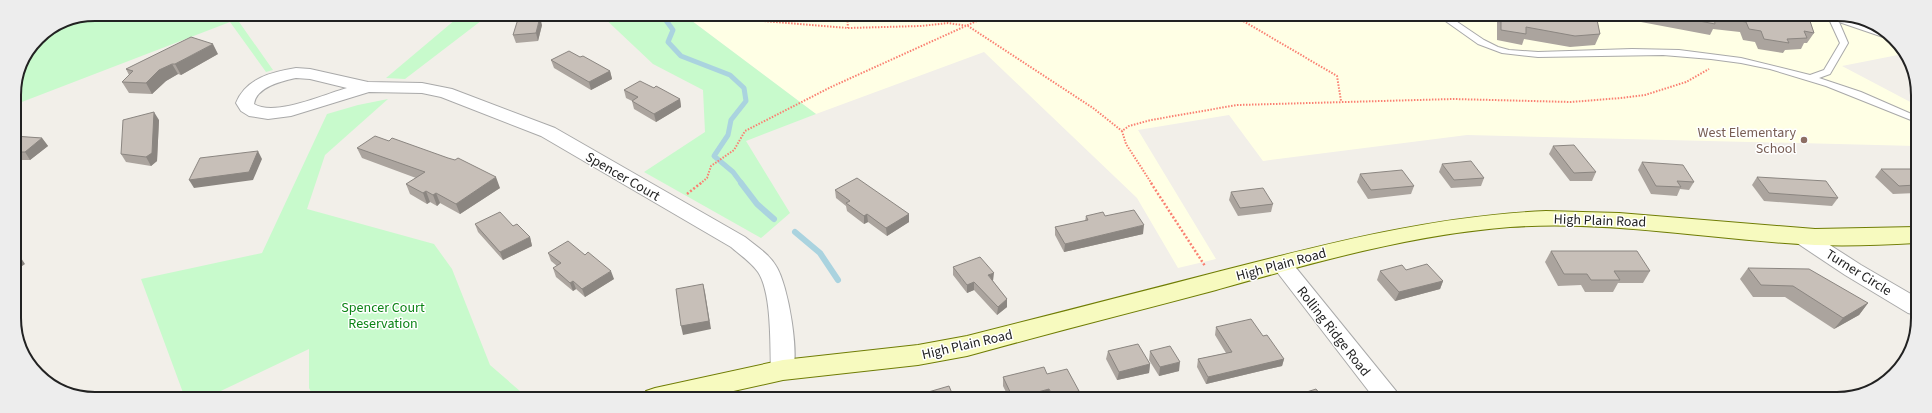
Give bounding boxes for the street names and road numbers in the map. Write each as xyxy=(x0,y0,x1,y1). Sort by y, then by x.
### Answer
street label: Spencer Court xyxy=(581,147,664,206)
street label: High Plain Road xyxy=(1553,209,1647,233)
street label: High Plain Road xyxy=(1234,243,1329,287)
street label: Turner Circle xyxy=(1822,245,1895,301)
street label: Rolling Ridge Road xyxy=(1292,282,1375,381)
street label: High Plain Road xyxy=(920,325,1015,365)

